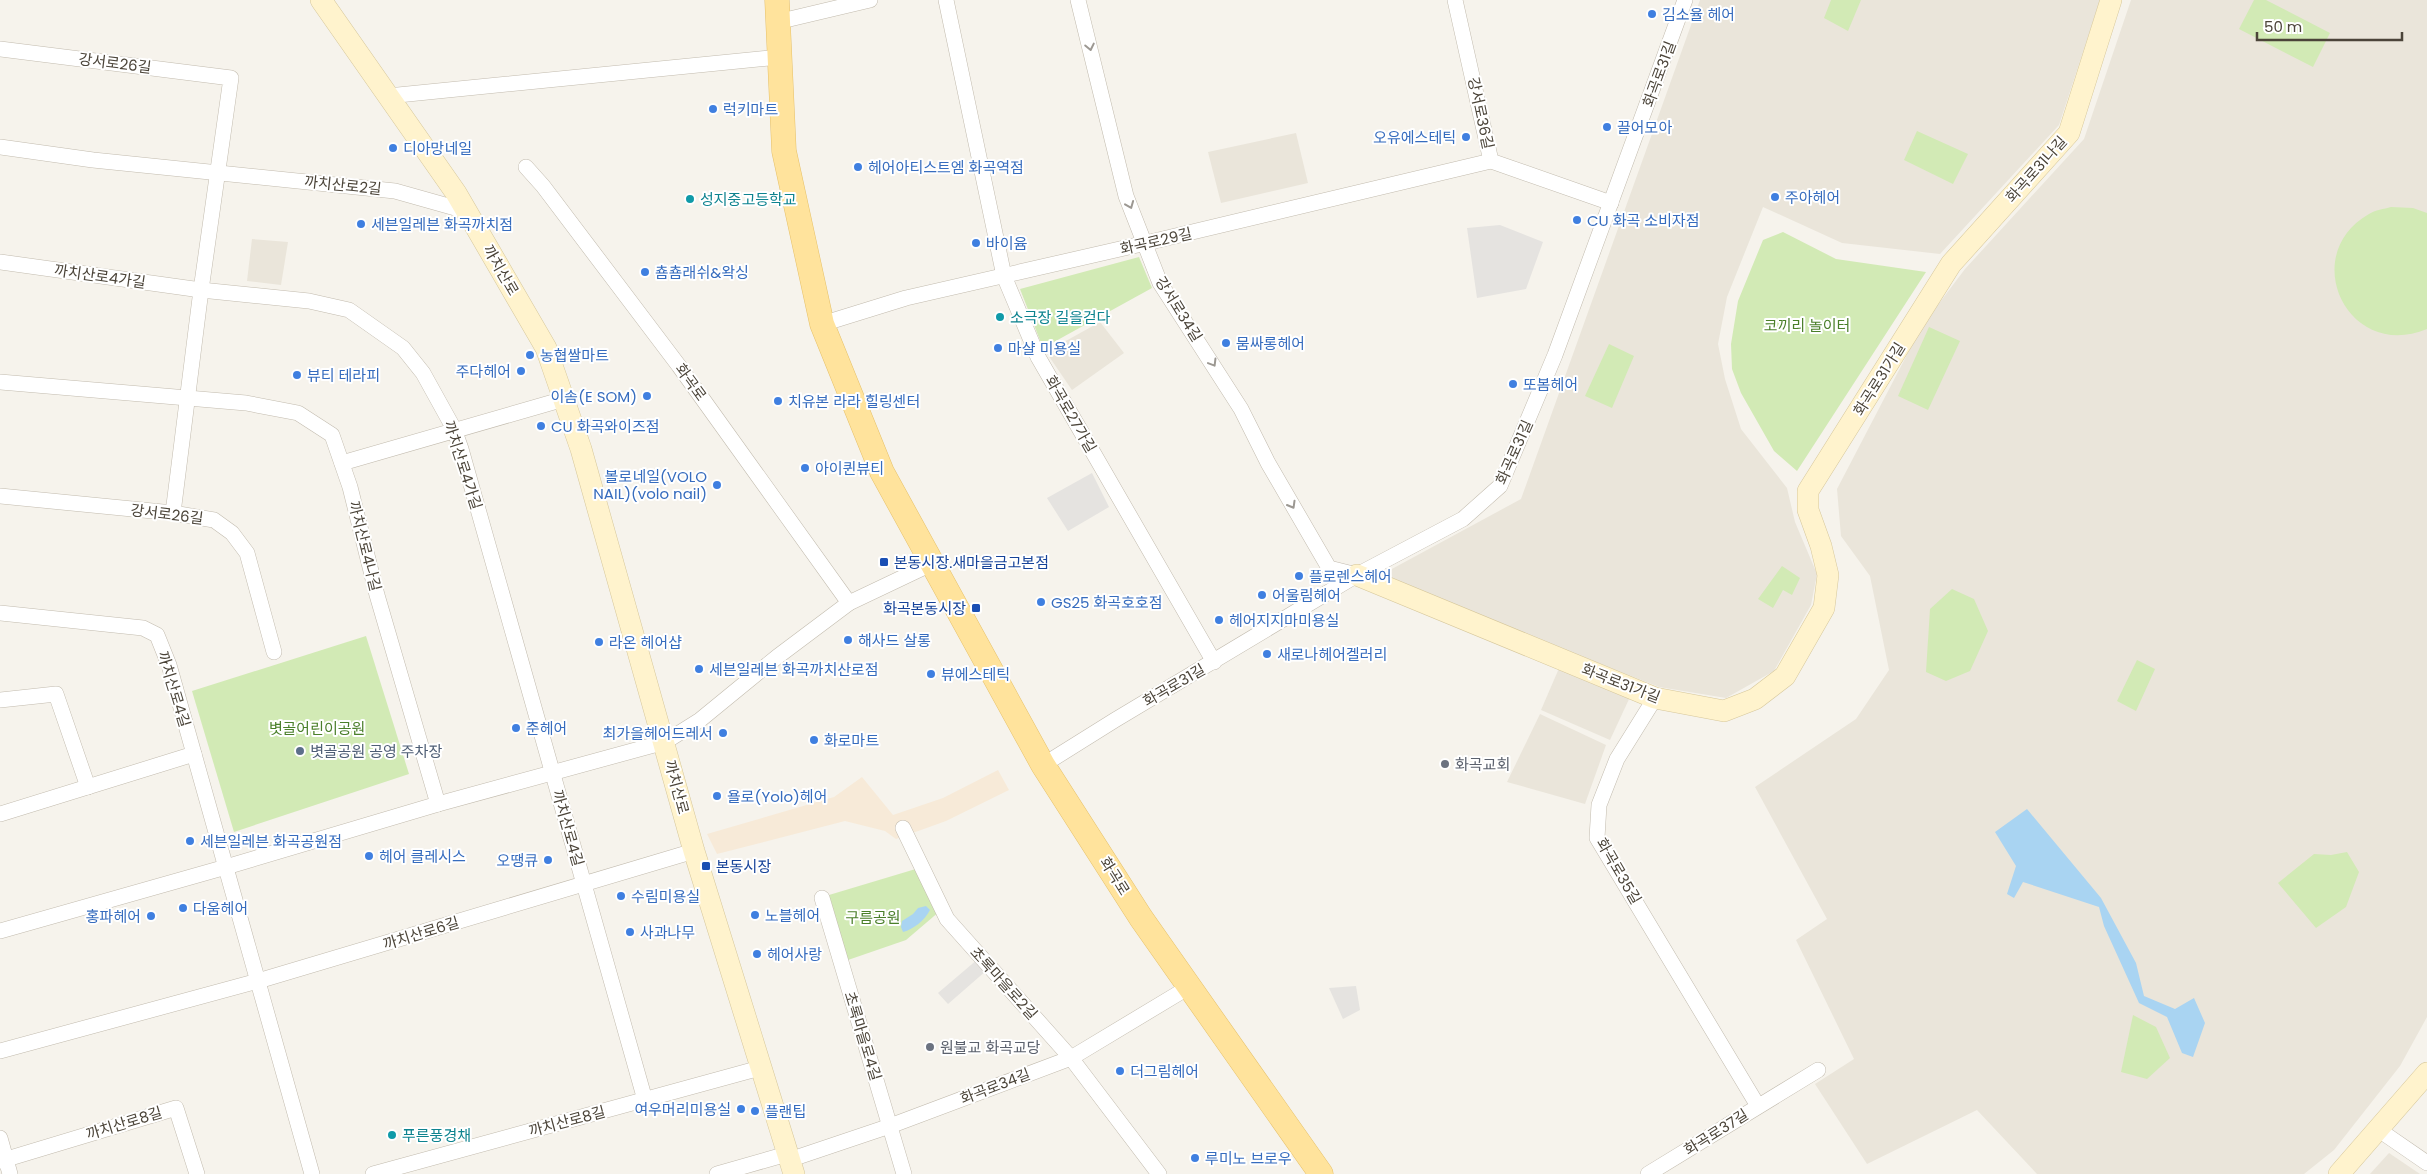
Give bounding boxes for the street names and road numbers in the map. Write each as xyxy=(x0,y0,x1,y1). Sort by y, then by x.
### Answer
street label: 화곡로31길 xyxy=(1637,38,1681,110)
street label: 강서로26길 xyxy=(77,48,153,78)
street label: 강서로36길 xyxy=(1463,75,1499,151)
street label: 화곡로31나길 xyxy=(2001,131,2071,207)
street label: 까치산로2길 xyxy=(303,170,383,200)
street label: 화곡로29길 xyxy=(1118,223,1194,259)
street label: 까치산로 xyxy=(478,241,524,299)
street label: 까치산로4가길 xyxy=(53,259,147,293)
street label: 강서로34길 xyxy=(1151,272,1207,346)
street label: 화곡로31가길 xyxy=(1848,338,1910,420)
street label: 화곡로 xyxy=(670,359,712,405)
street label: 화곡로27가길 xyxy=(1040,372,1102,456)
street label: 화곡로31길 xyxy=(1490,416,1538,488)
street label: 까치산로4가길 xyxy=(439,418,487,512)
street label: 강서로26길 xyxy=(129,499,205,529)
street label: 까치산로4나길 xyxy=(344,499,386,593)
street label: 까치산로4길 xyxy=(152,648,196,730)
street label: 화곡로31가길 xyxy=(1579,658,1663,708)
street label: 화곡로31길 xyxy=(1139,659,1209,711)
street label: 까치산로 xyxy=(660,758,694,816)
street label: 까치산로4길 xyxy=(547,787,589,869)
street label: 화곡로35길 xyxy=(1592,834,1646,908)
street label: 화곡로 xyxy=(1095,853,1135,899)
street label: 까치산로6길 xyxy=(380,911,462,955)
street label: 초록마을로2길 xyxy=(966,942,1042,1024)
street label: 초록마을로4길 xyxy=(839,989,887,1083)
street label: 화곡로34길 xyxy=(957,1063,1033,1109)
street label: 까치산로8길 xyxy=(83,1101,165,1145)
street label: 까치산로8길 xyxy=(526,1101,608,1141)
street label: 화곡로37길 xyxy=(1680,1104,1752,1160)

